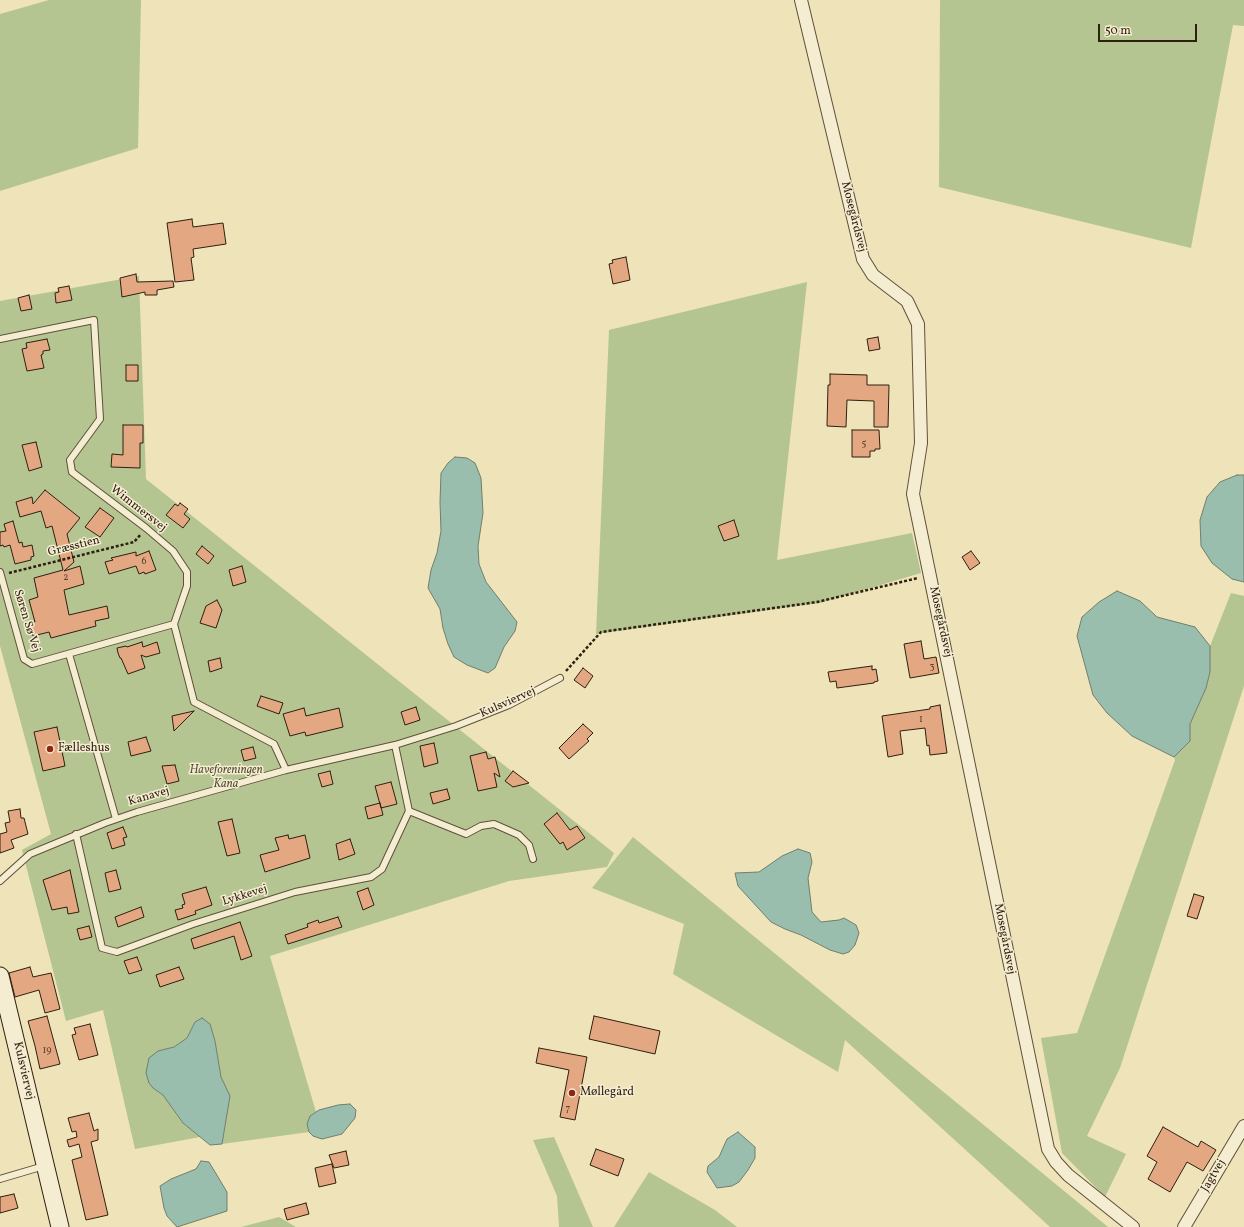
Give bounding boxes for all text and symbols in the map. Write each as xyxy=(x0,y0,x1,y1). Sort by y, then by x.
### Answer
scale bar xyxy=(1100,16,1199,42)
text: 50 m xyxy=(1105,23,1131,39)
street label: Mosegårdsvej xyxy=(837,180,869,254)
house number: 5 xyxy=(862,438,866,450)
street label: Wimmersvej xyxy=(107,483,169,535)
street label: Græsstien xyxy=(46,534,102,560)
house number: 6 xyxy=(141,556,147,568)
house number: 2 xyxy=(63,572,69,584)
street label: Mosegårdsvej xyxy=(925,585,955,659)
street label: Søren Sø Vej xyxy=(10,588,42,654)
house number: 3 xyxy=(929,661,935,673)
street label: Kulsviervej xyxy=(478,684,538,722)
house number: 1 xyxy=(919,714,923,726)
place label: Fælleshus xyxy=(58,742,110,756)
marker: Fælleshus xyxy=(45,744,55,754)
park label: Haveforeningen Kana xyxy=(189,764,263,792)
street label: Kanavej xyxy=(127,784,171,810)
street label: Lykkevej xyxy=(221,882,269,910)
street label: Mosegårdsvej xyxy=(990,902,1018,976)
street label: Kulsviervej xyxy=(9,1040,37,1102)
house number: 19 xyxy=(42,1045,52,1057)
place label: Møllegård xyxy=(580,1086,634,1100)
marker: Møllegård xyxy=(567,1088,577,1098)
house number: 7 xyxy=(566,1103,570,1115)
street label: Jagtvej xyxy=(1199,1157,1229,1195)

